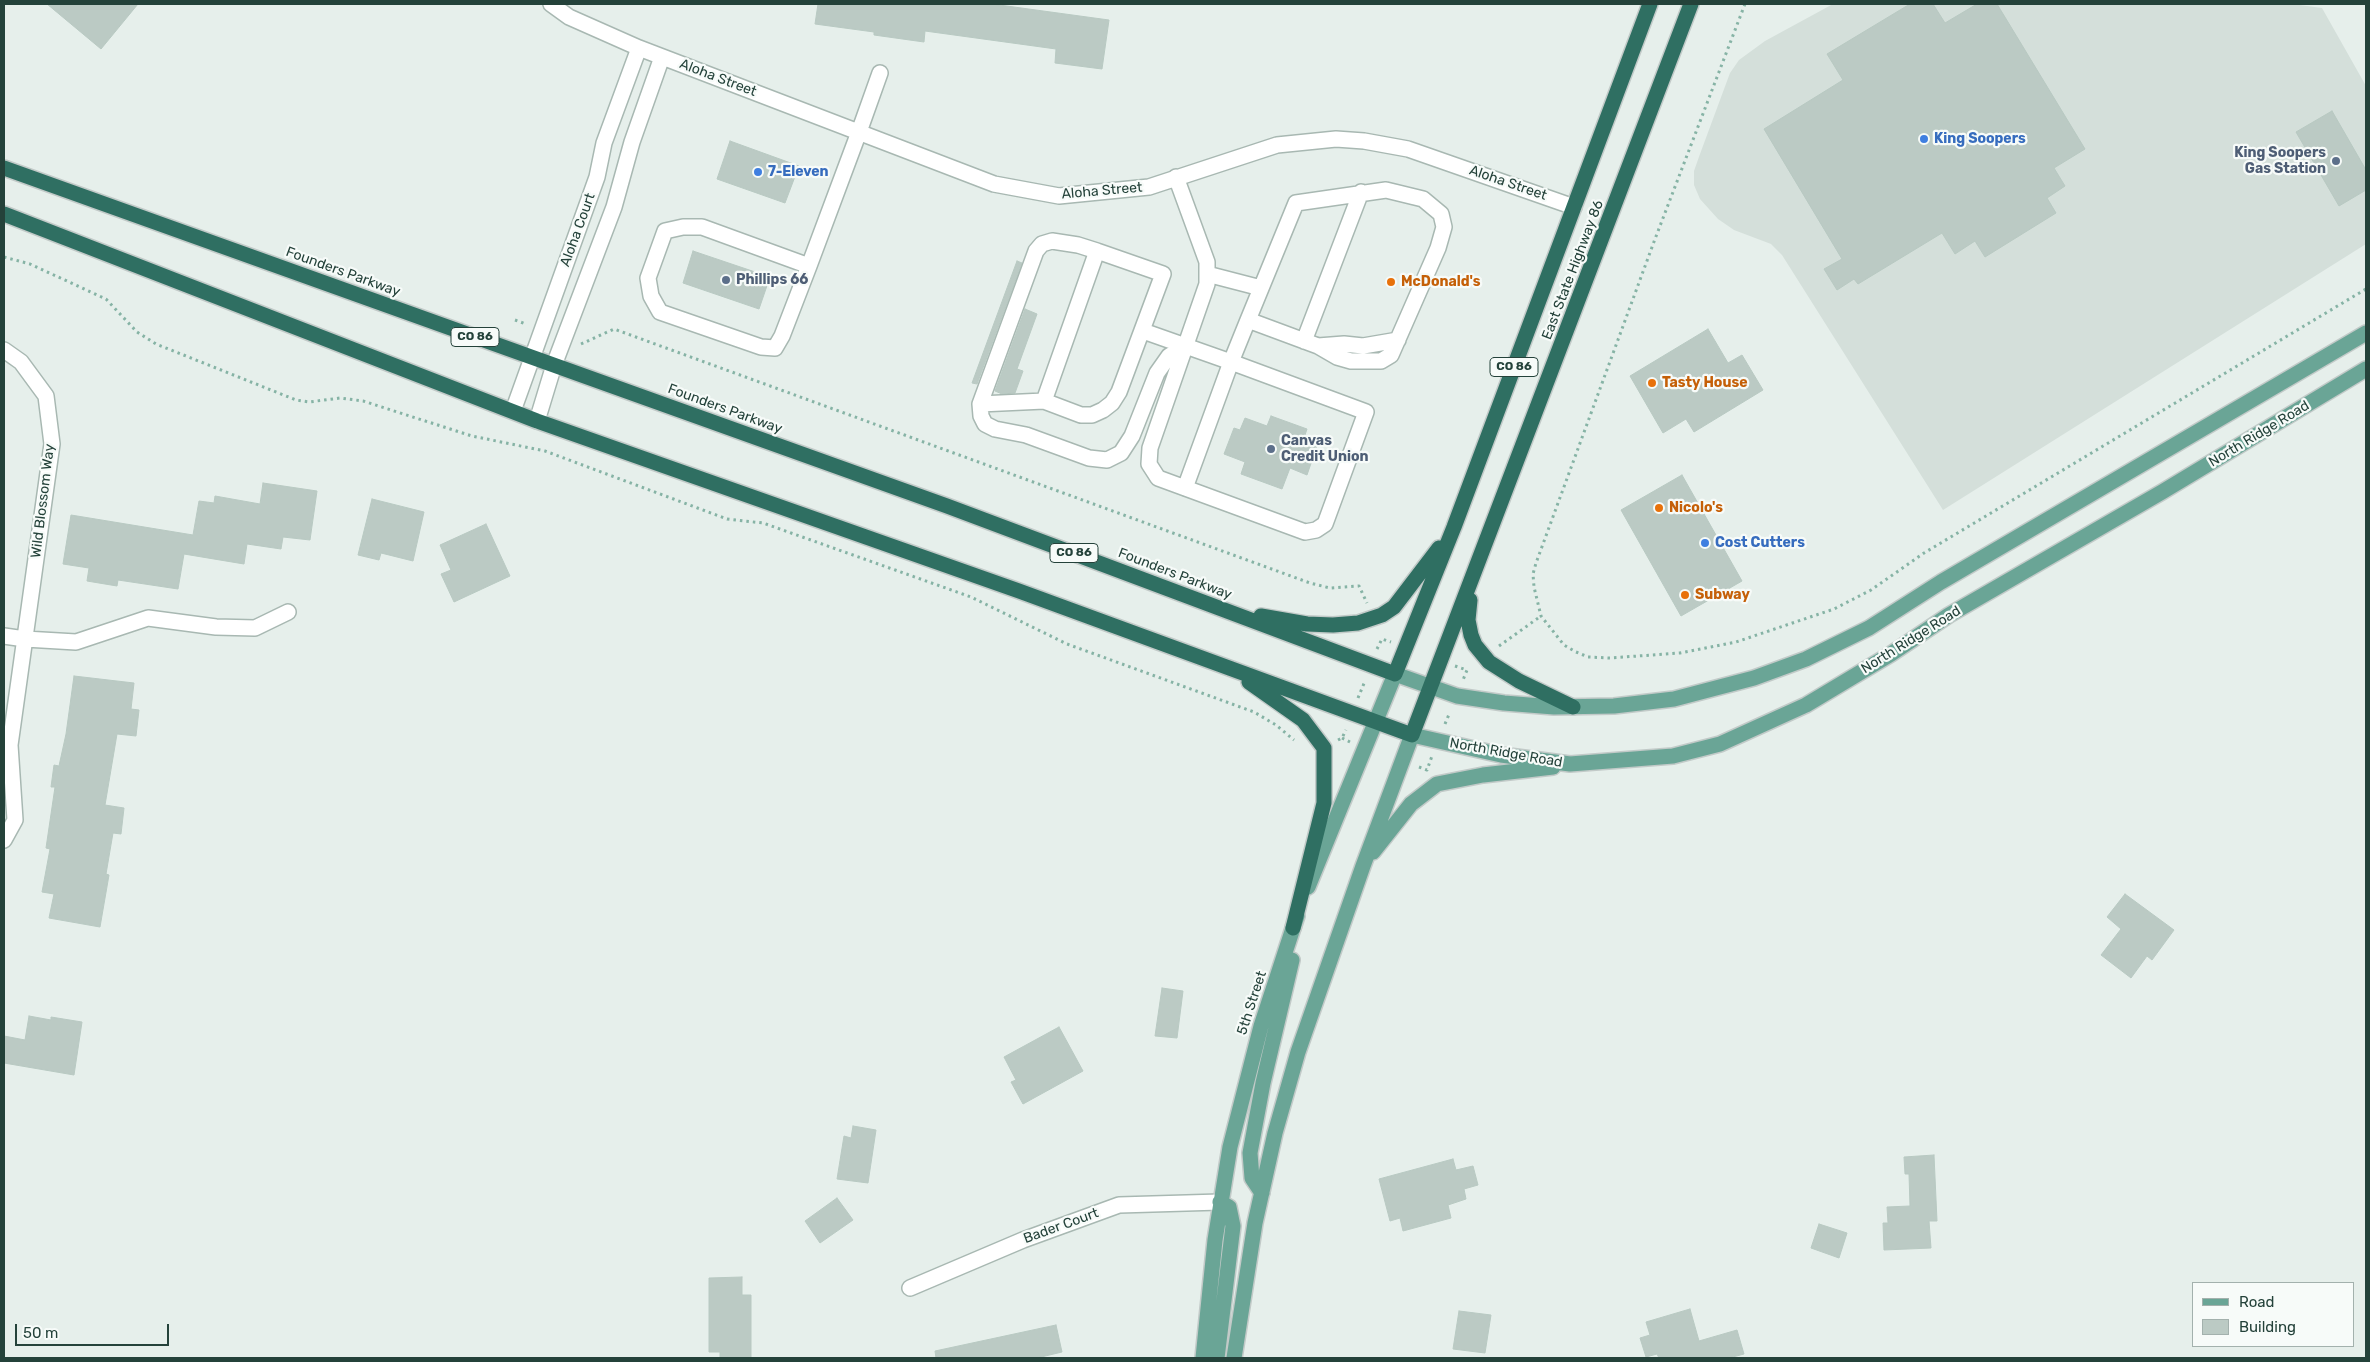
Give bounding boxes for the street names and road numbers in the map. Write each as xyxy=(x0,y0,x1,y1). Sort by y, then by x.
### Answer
street label: Aloha Street xyxy=(677,56,759,100)
street label: Aloha Street xyxy=(1467,162,1549,204)
street label: Aloha Street xyxy=(1061,179,1143,203)
street label: Aloha Court xyxy=(557,191,599,269)
street label: East State Highway 86 xyxy=(1539,198,1607,342)
street label: Founders Parkway xyxy=(284,244,402,300)
road number: CO 86 xyxy=(451,328,499,347)
road number: CO 86 xyxy=(1490,358,1538,377)
street label: Founders Parkway xyxy=(666,381,784,437)
street label: North Ridge Road xyxy=(2206,397,2312,471)
street label: Wild Blossom Way xyxy=(28,443,58,559)
road number: CO 86 xyxy=(1050,544,1098,562)
street label: Founders Parkway xyxy=(1116,545,1234,603)
street label: North Ridge Road xyxy=(1858,603,1964,677)
street label: North Ridge Road xyxy=(1448,735,1564,771)
street label: 5th Street xyxy=(1234,969,1270,1037)
street label: Bader Court xyxy=(1021,1205,1101,1247)

